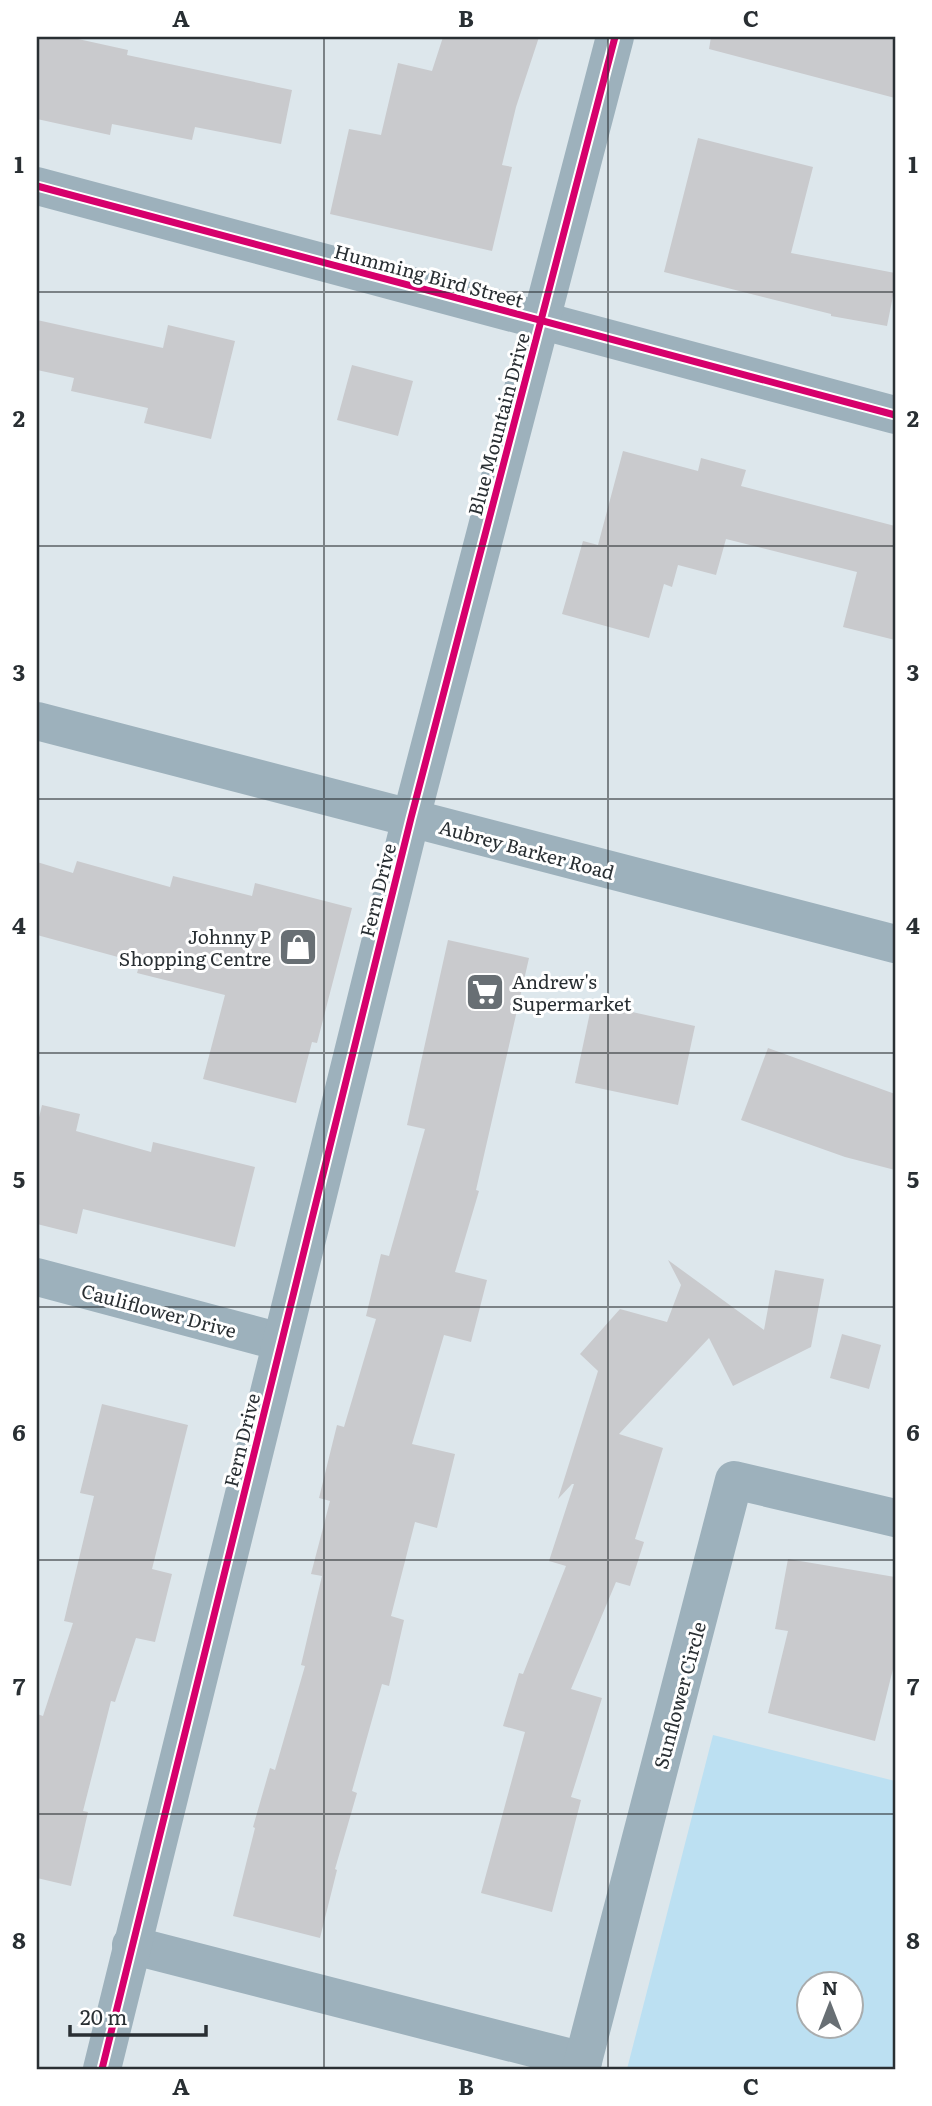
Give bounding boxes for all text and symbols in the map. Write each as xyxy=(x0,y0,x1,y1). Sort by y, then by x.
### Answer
text: A xyxy=(172,0,190,34)
text: B xyxy=(458,0,474,34)
text: C xyxy=(743,0,759,34)
text: 1 xyxy=(14,146,24,180)
text: 1 xyxy=(908,146,918,180)
street label: Humming Bird Street xyxy=(331,236,527,314)
street label: Blue Mountain Drive xyxy=(460,329,536,519)
text: 2 xyxy=(13,400,25,434)
text: 2 xyxy=(907,400,919,434)
text: 3 xyxy=(13,654,25,688)
text: 3 xyxy=(907,654,919,688)
street label: Aubrey Barker Road xyxy=(436,812,618,886)
street label: Fern Drive xyxy=(352,840,402,940)
text: 4 xyxy=(12,907,26,941)
text: 4 xyxy=(906,907,920,941)
place label: Johnny P Shopping Centre xyxy=(119,922,271,972)
shop icon: Johnny P Shopping Centre xyxy=(277,926,319,968)
place label: Andrew's Supermarket xyxy=(512,967,632,1017)
supermarket icon: Andrew's Supermarket xyxy=(464,971,506,1013)
text: 5 xyxy=(13,1161,25,1195)
text: 5 xyxy=(907,1161,919,1195)
street label: Cauliflower Drive xyxy=(78,1276,240,1344)
street label: Fern Drive xyxy=(216,1390,266,1490)
text: 6 xyxy=(12,1414,26,1448)
text: 6 xyxy=(906,1414,920,1448)
street label: Sunflower Circle xyxy=(646,1618,712,1772)
text: 7 xyxy=(13,1668,26,1702)
text: 7 xyxy=(907,1668,920,1702)
text: 8 xyxy=(12,1922,26,1956)
text: 8 xyxy=(906,1922,920,1956)
north arrow xyxy=(796,1969,866,2039)
text: N xyxy=(822,1973,838,2001)
scale bar xyxy=(70,1994,206,2038)
text: 20 m xyxy=(80,2000,127,2031)
text: A xyxy=(172,2068,190,2102)
text: B xyxy=(458,2068,474,2102)
text: C xyxy=(743,2068,759,2102)

